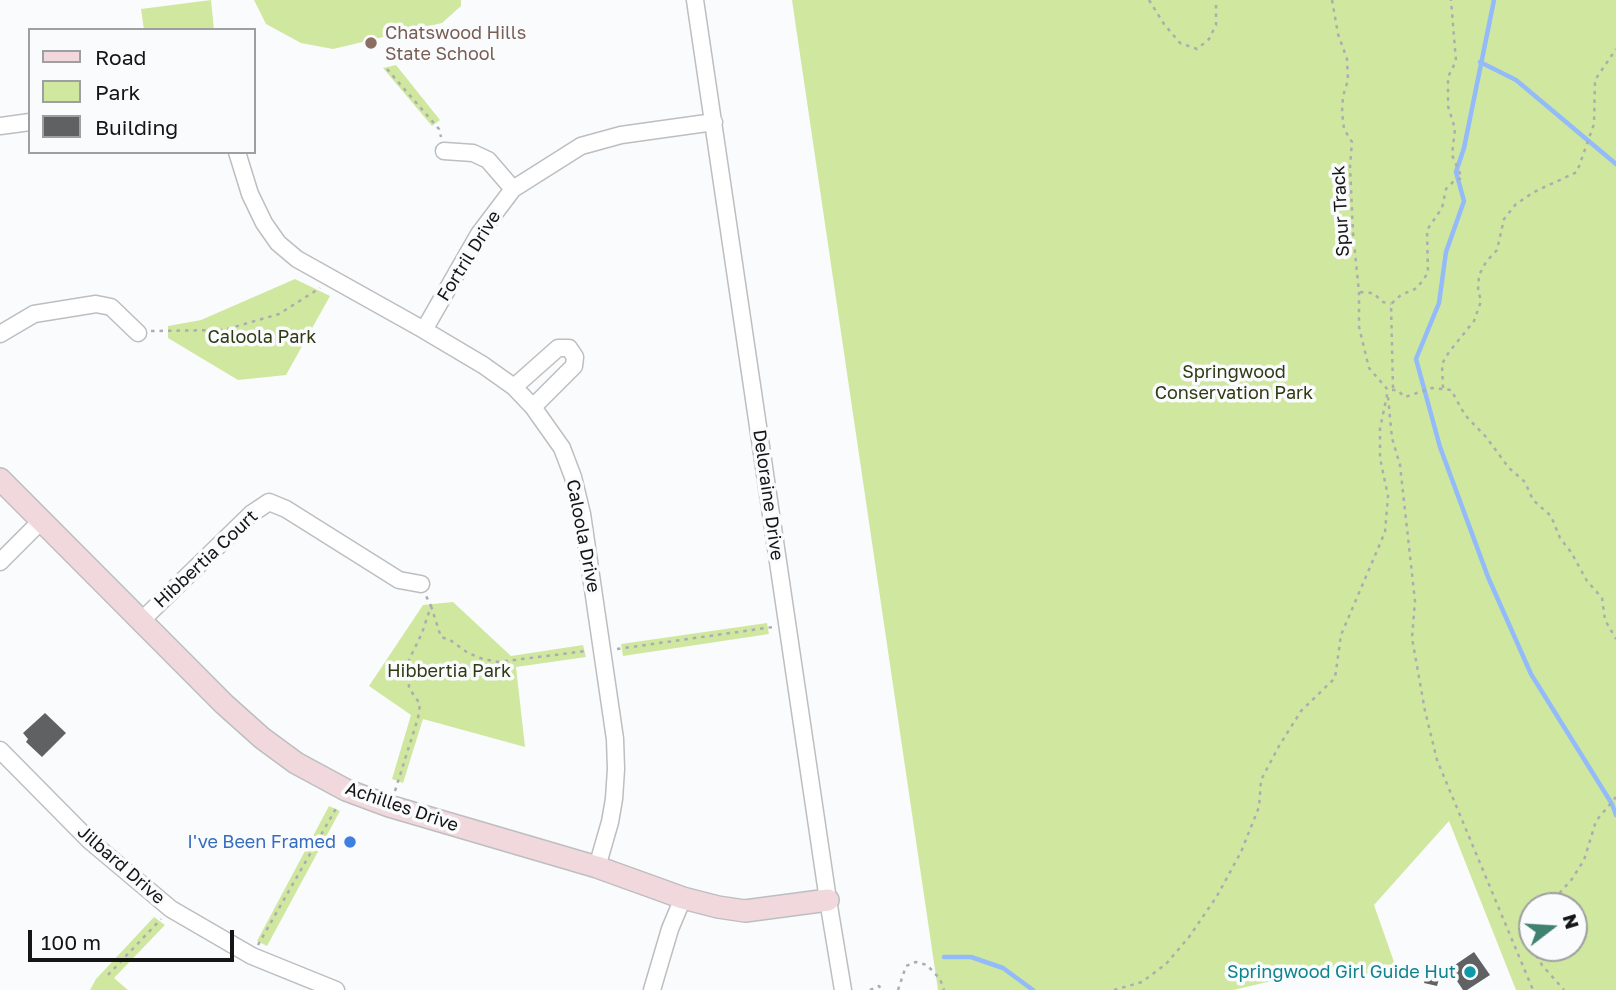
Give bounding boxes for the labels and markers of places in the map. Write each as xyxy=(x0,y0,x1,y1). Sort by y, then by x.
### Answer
place label: Chatswood Hills State School xyxy=(385,22,526,64)
marker: Chatswood Hills State School xyxy=(363,35,379,51)
place label: I've Been Framed xyxy=(187,831,336,853)
marker: I've Been Framed xyxy=(342,834,358,850)
place label: Springwood Girl Guide Hut xyxy=(1227,961,1456,983)
marker: Springwood Girl Guide Hut xyxy=(1462,964,1478,980)

